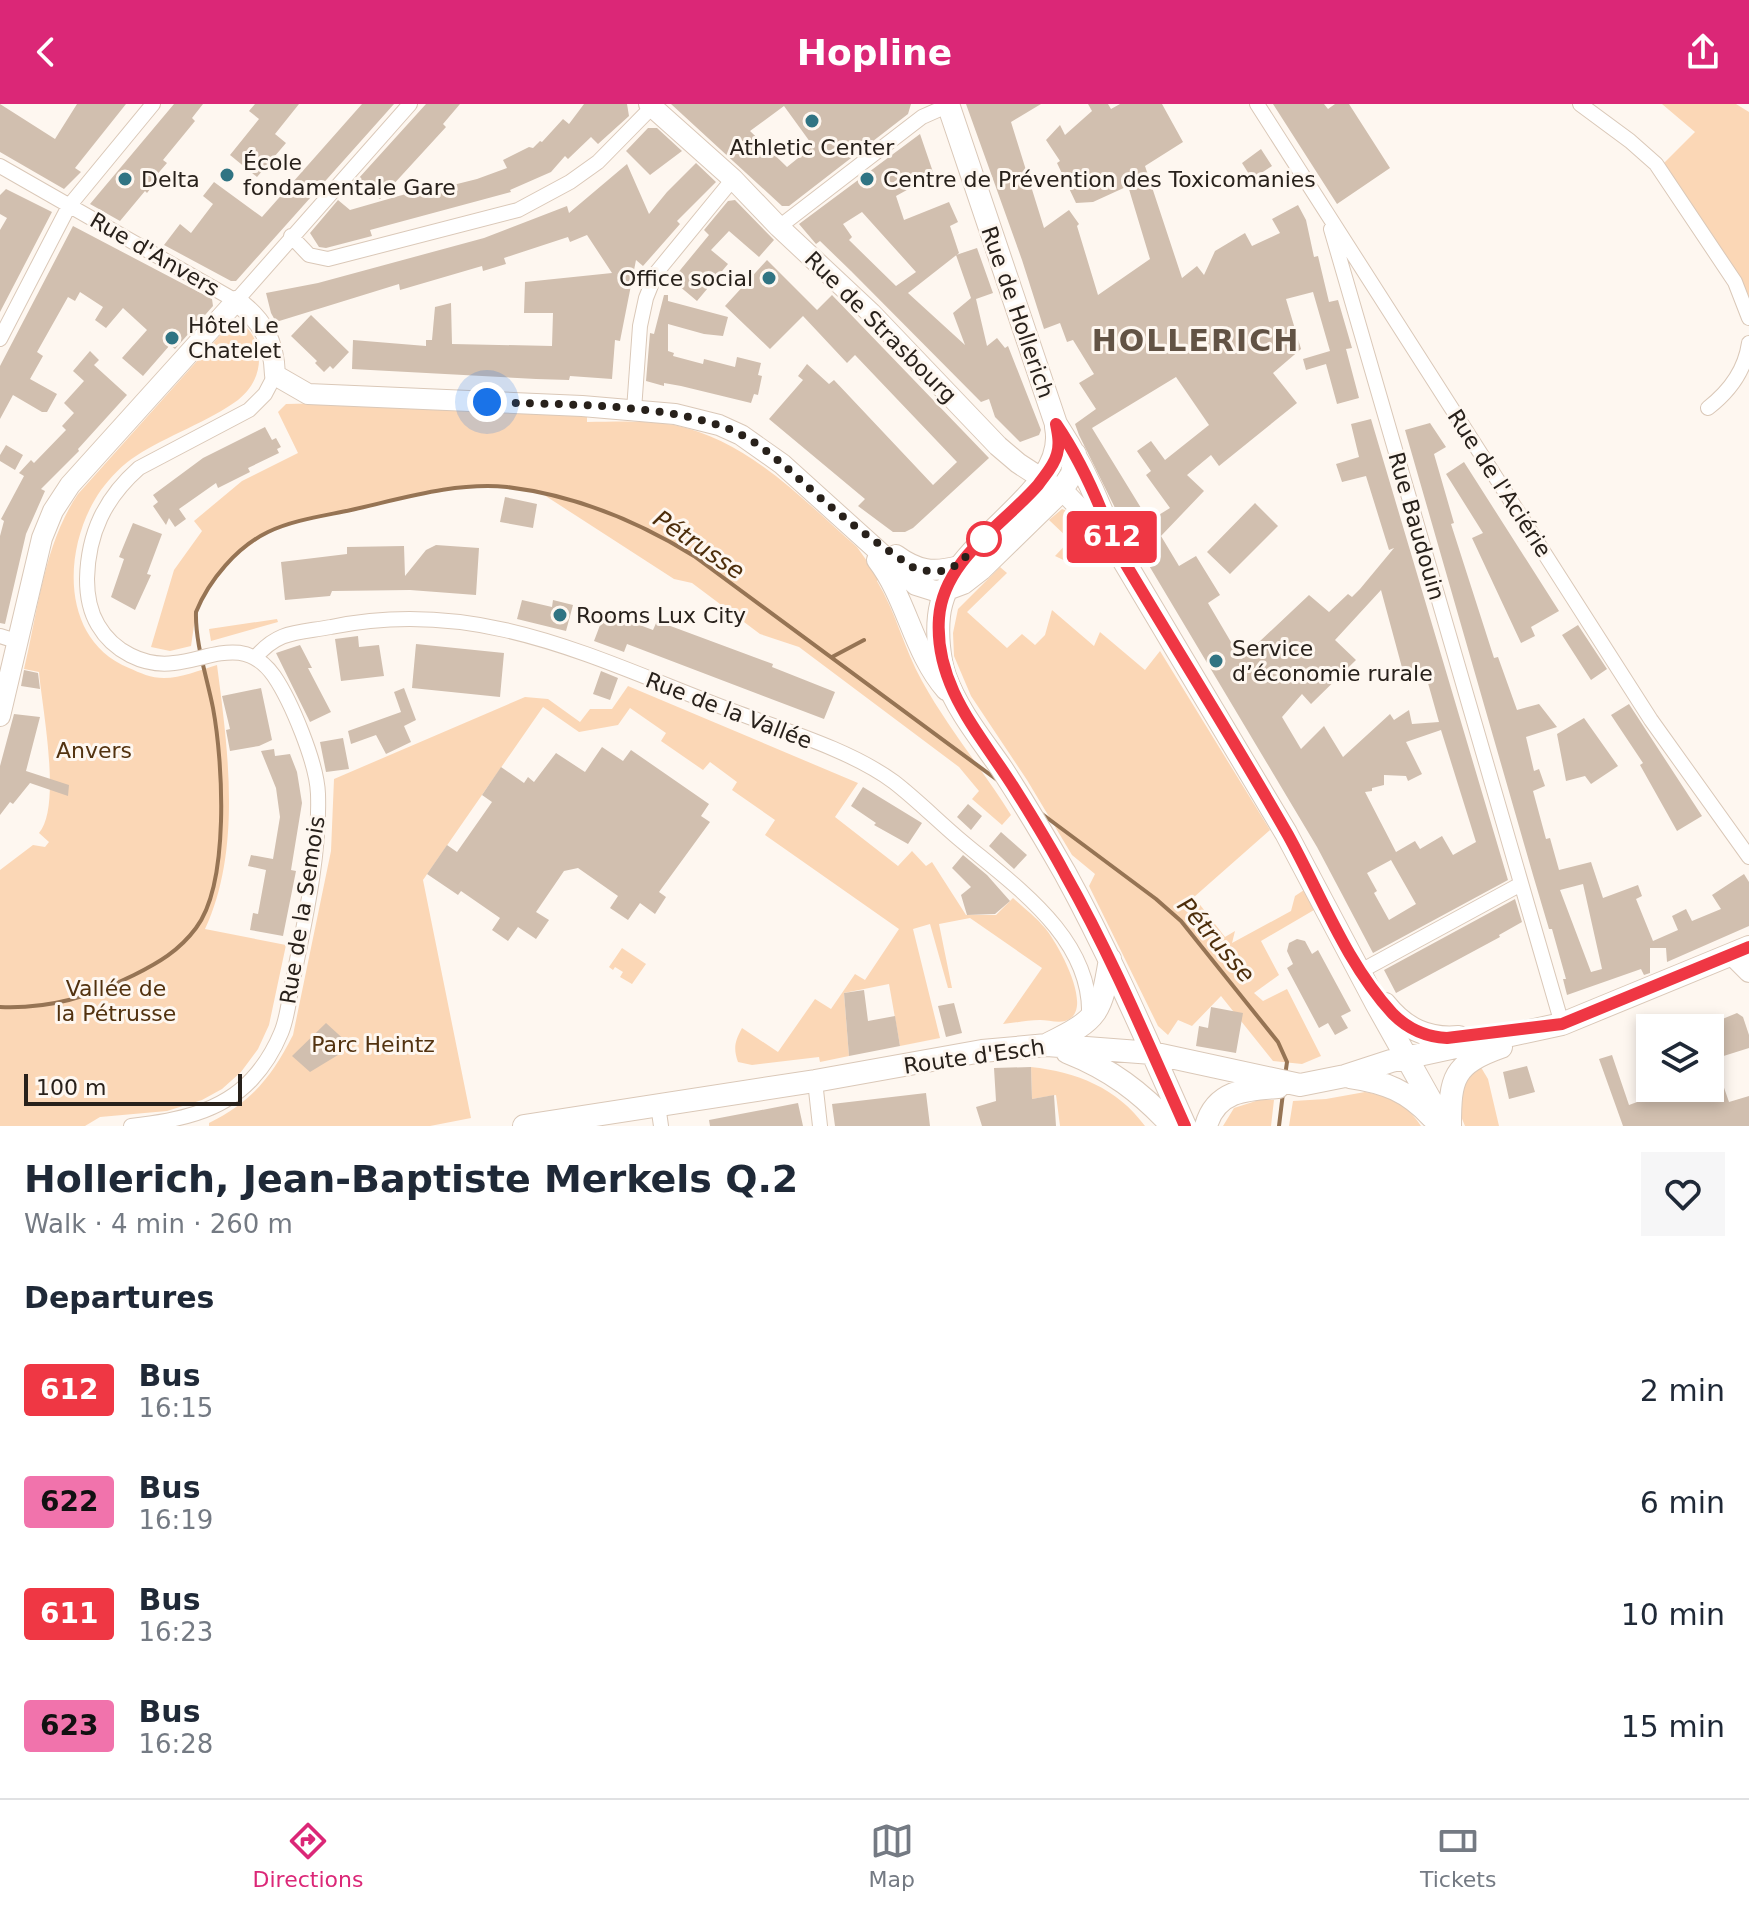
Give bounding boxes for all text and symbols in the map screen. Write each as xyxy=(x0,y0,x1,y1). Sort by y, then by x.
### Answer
icon: back xyxy=(24,30,68,74)
icon: share xyxy=(1681,30,1725,74)
text: Hopline xyxy=(797,32,952,73)
marker: Athletic Center xyxy=(803,112,821,130)
place label: Athletic Center xyxy=(730,135,895,160)
place label: École fondamentale Gare xyxy=(243,150,456,200)
marker: École fondamentale Gare xyxy=(218,166,236,184)
place label: Delta xyxy=(141,167,200,192)
place label: Centre de Prévention des Toxicomanies xyxy=(883,167,1316,192)
marker: Delta xyxy=(116,170,134,188)
marker: Centre de Prévention des Toxicomanies xyxy=(858,170,876,188)
street label: Rue d'Anvers xyxy=(86,207,224,301)
street label: Rue de Hollerich xyxy=(976,223,1059,401)
street label: Rue de Strasbourg xyxy=(800,246,962,408)
place label: Office social xyxy=(619,266,753,291)
marker: Office social xyxy=(760,269,778,287)
place label: Hôtel Le Chatelet xyxy=(188,313,282,363)
district label: HOLLERICH xyxy=(1092,323,1300,358)
marker: Hôtel Le Chatelet xyxy=(163,329,181,347)
your location xyxy=(467,382,507,422)
street label: Rue de l'Aciérie xyxy=(1443,405,1557,562)
street label: Rue Baudouin xyxy=(1383,449,1450,603)
water label: Pétrusse xyxy=(648,504,750,586)
line badge: 612 xyxy=(1066,511,1158,563)
text: 612 xyxy=(1083,520,1141,553)
unlabelled marker xyxy=(967,522,1001,556)
place label: Rooms Lux City xyxy=(576,603,746,628)
marker: Rooms Lux City xyxy=(551,606,569,624)
place label: Service d’économie rurale xyxy=(1232,636,1433,686)
marker: Service d’économie rurale xyxy=(1207,652,1225,670)
street label: Rue de la Vallée xyxy=(642,667,815,754)
park label: Anvers xyxy=(56,738,132,763)
street label: Rue de la Semois xyxy=(275,814,330,1006)
water label: Pétrusse xyxy=(1171,892,1261,988)
park label: Vallée de la Pétrusse xyxy=(56,976,176,1026)
map controls xyxy=(1636,1014,1724,1102)
button: layers xyxy=(1636,1014,1724,1102)
park label: Parc Heintz xyxy=(311,1032,435,1057)
street label: Route d'Esch xyxy=(902,1034,1046,1079)
scale bar xyxy=(24,1070,242,1106)
text: 100 m xyxy=(36,1075,106,1100)
button: heart xyxy=(1641,1152,1725,1236)
text: Hollerich, Jean-Baptiste Merkels Q.2 xyxy=(24,1157,798,1201)
text: Walk · 4 min · 260 m xyxy=(24,1209,293,1239)
text: Departures xyxy=(24,1280,214,1315)
text: Bus xyxy=(138,1358,201,1393)
text: 612 xyxy=(40,1373,98,1406)
text: 2 min xyxy=(1640,1373,1725,1408)
text: 16:15 xyxy=(138,1393,213,1423)
text: Bus xyxy=(138,1470,201,1505)
text: 622 xyxy=(40,1485,98,1518)
text: 6 min xyxy=(1640,1485,1725,1520)
text: 16:19 xyxy=(138,1505,213,1535)
text: Bus xyxy=(138,1582,201,1617)
text: 611 xyxy=(40,1597,98,1630)
text: 10 min xyxy=(1621,1597,1725,1632)
text: 16:23 xyxy=(138,1617,213,1647)
text: Bus xyxy=(138,1694,201,1729)
text: 623 xyxy=(40,1709,98,1742)
text: 15 min xyxy=(1621,1709,1725,1744)
text: 16:28 xyxy=(138,1729,213,1759)
tab: Directions xyxy=(253,1819,363,1892)
tab: Map xyxy=(868,1819,915,1892)
tab: Tickets xyxy=(1420,1819,1496,1892)

